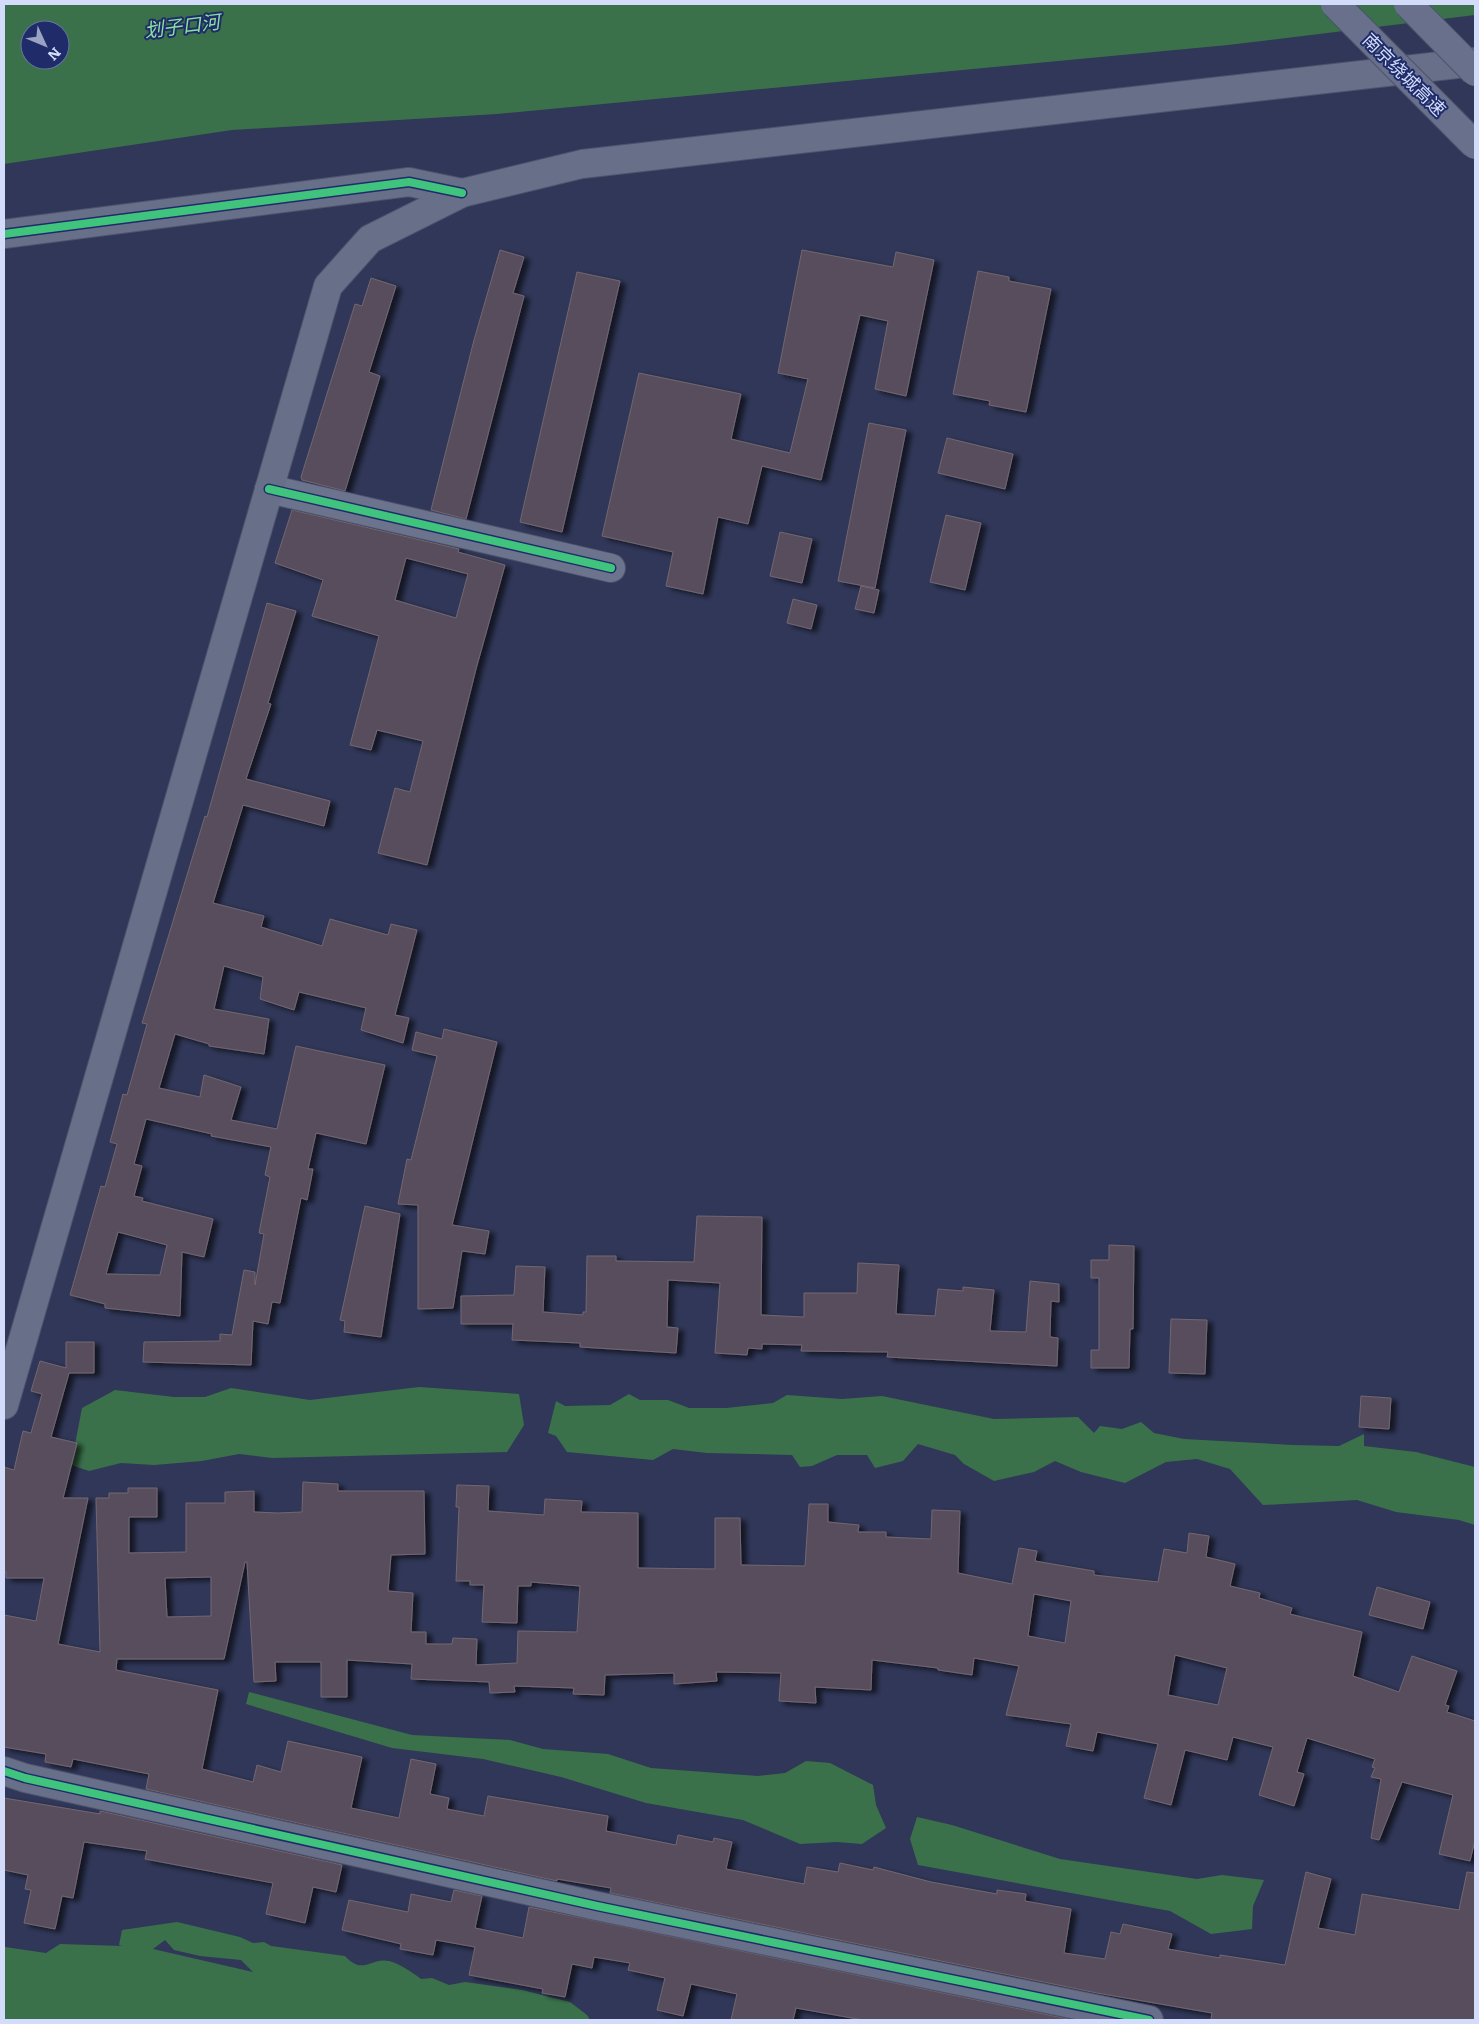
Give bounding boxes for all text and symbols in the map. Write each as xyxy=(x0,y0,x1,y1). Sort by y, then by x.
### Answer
water label: 划子口河 xyxy=(143,6,225,44)
north arrow xyxy=(20,20,70,70)
street label: 南京绕城高速 xyxy=(1357,26,1453,122)
text: N xyxy=(44,44,66,66)

